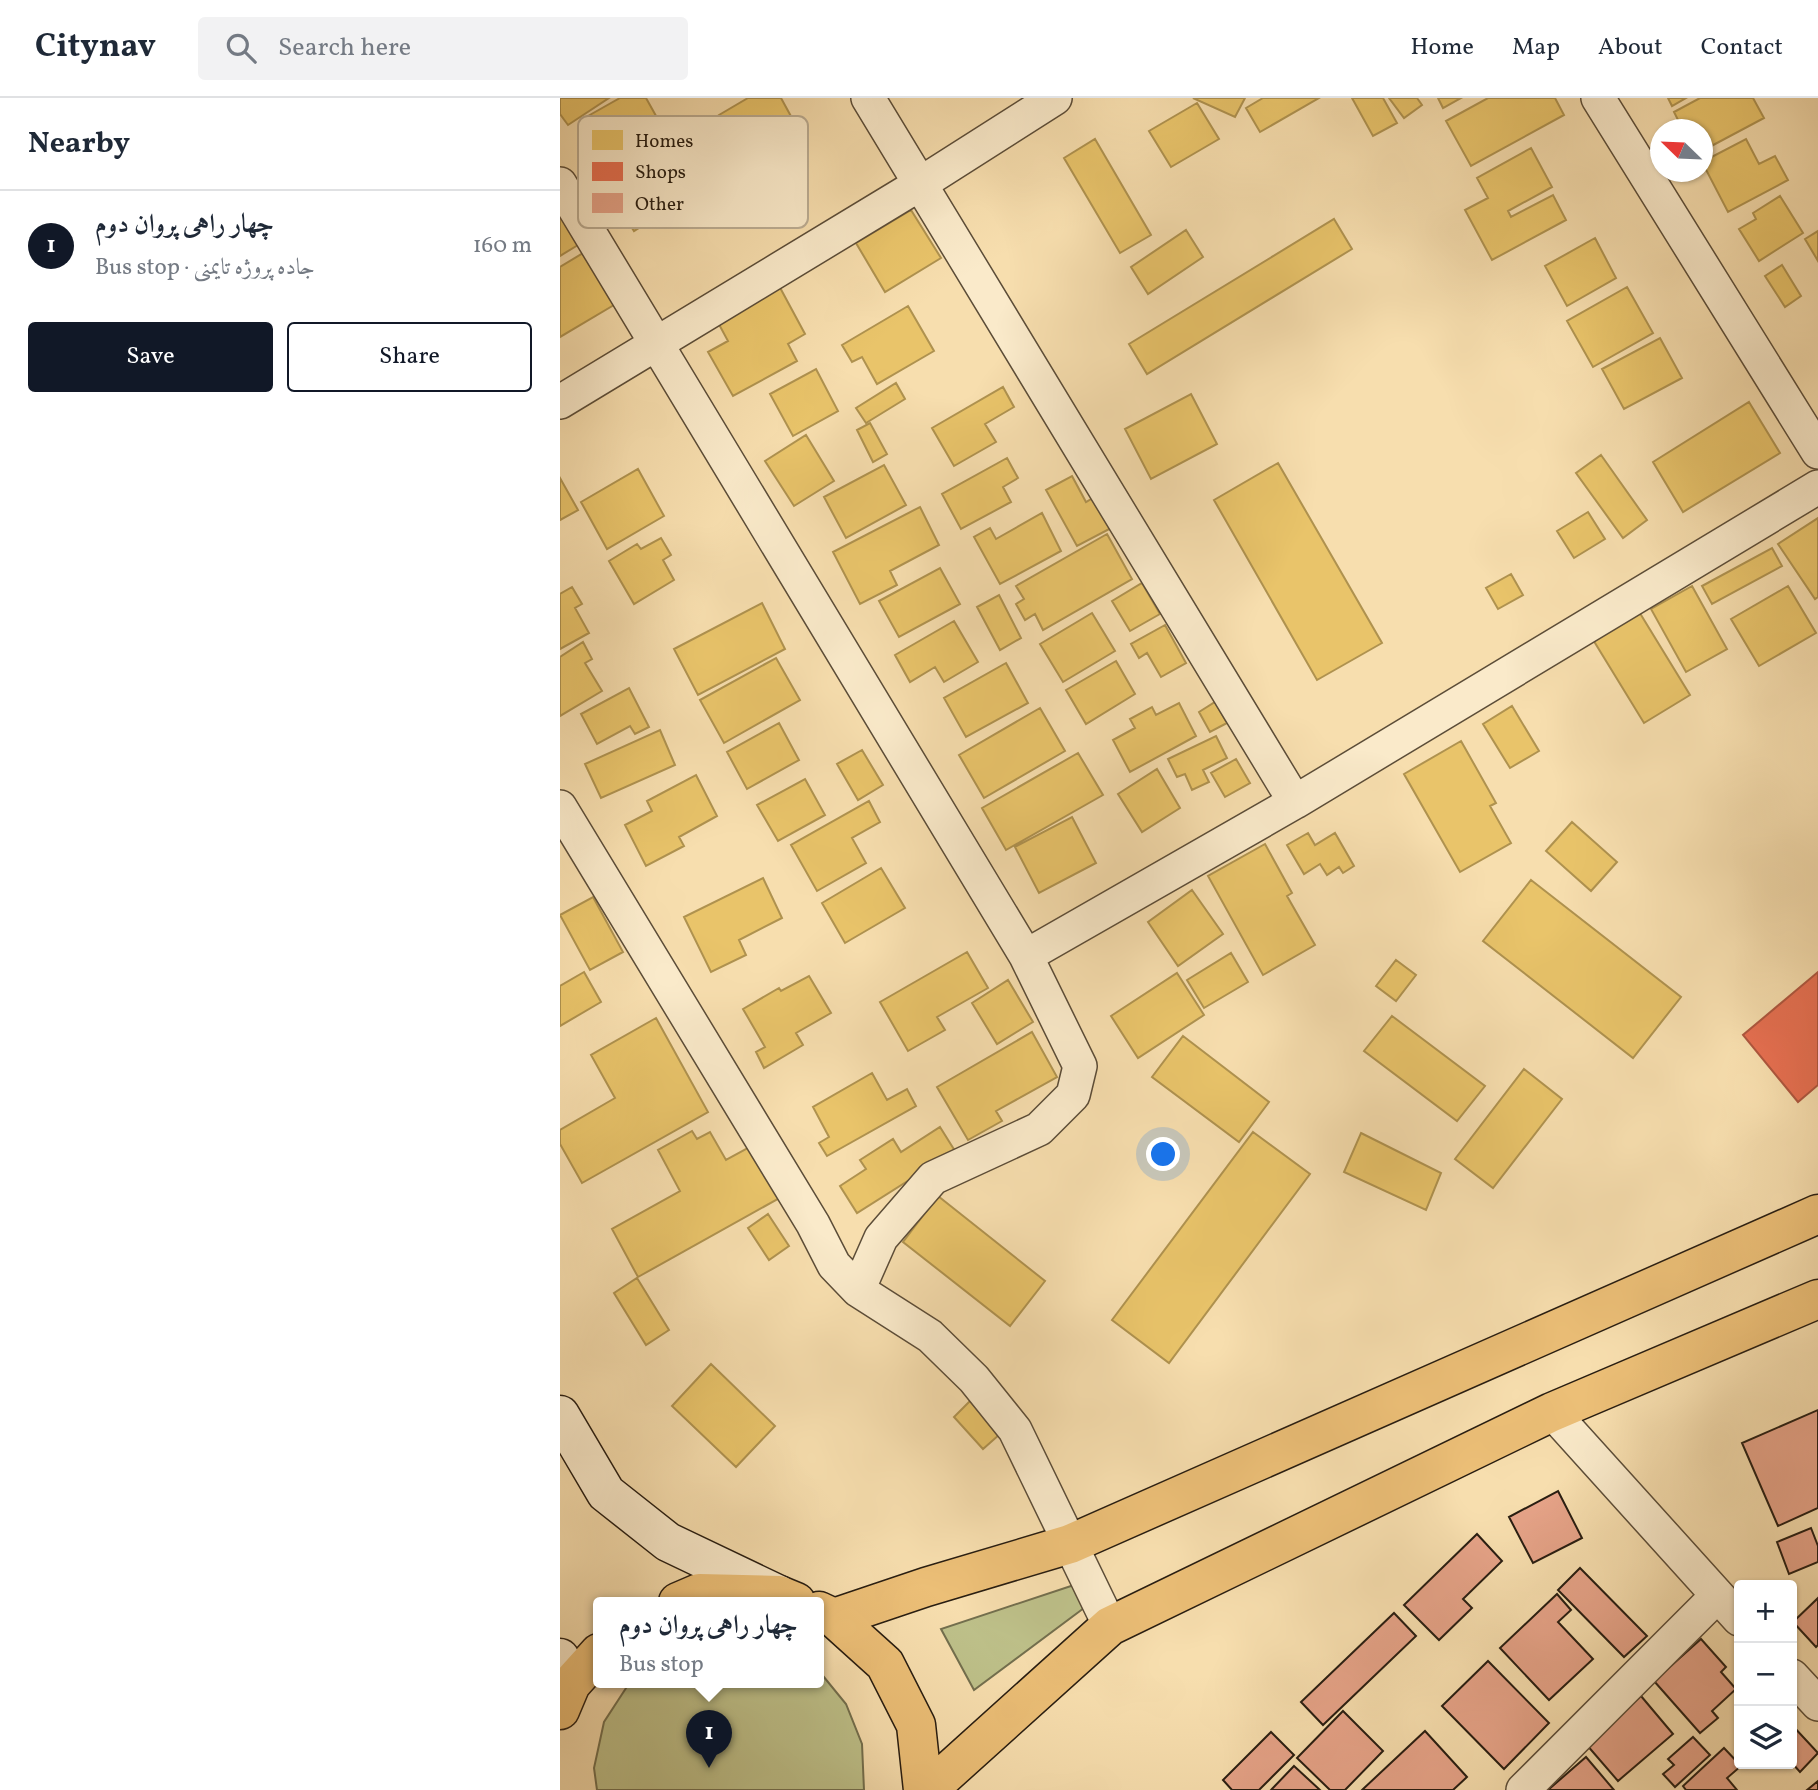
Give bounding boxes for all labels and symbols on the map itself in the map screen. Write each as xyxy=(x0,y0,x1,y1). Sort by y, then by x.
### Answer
legend xyxy=(578,116,808,228)
north arrow xyxy=(1650,119,1713,182)
text: Homes xyxy=(635,129,693,155)
text: Shops xyxy=(635,160,686,186)
text: Other xyxy=(635,192,684,218)
your location xyxy=(1146,1137,1180,1171)
pin: 1 xyxy=(686,1710,732,1768)

